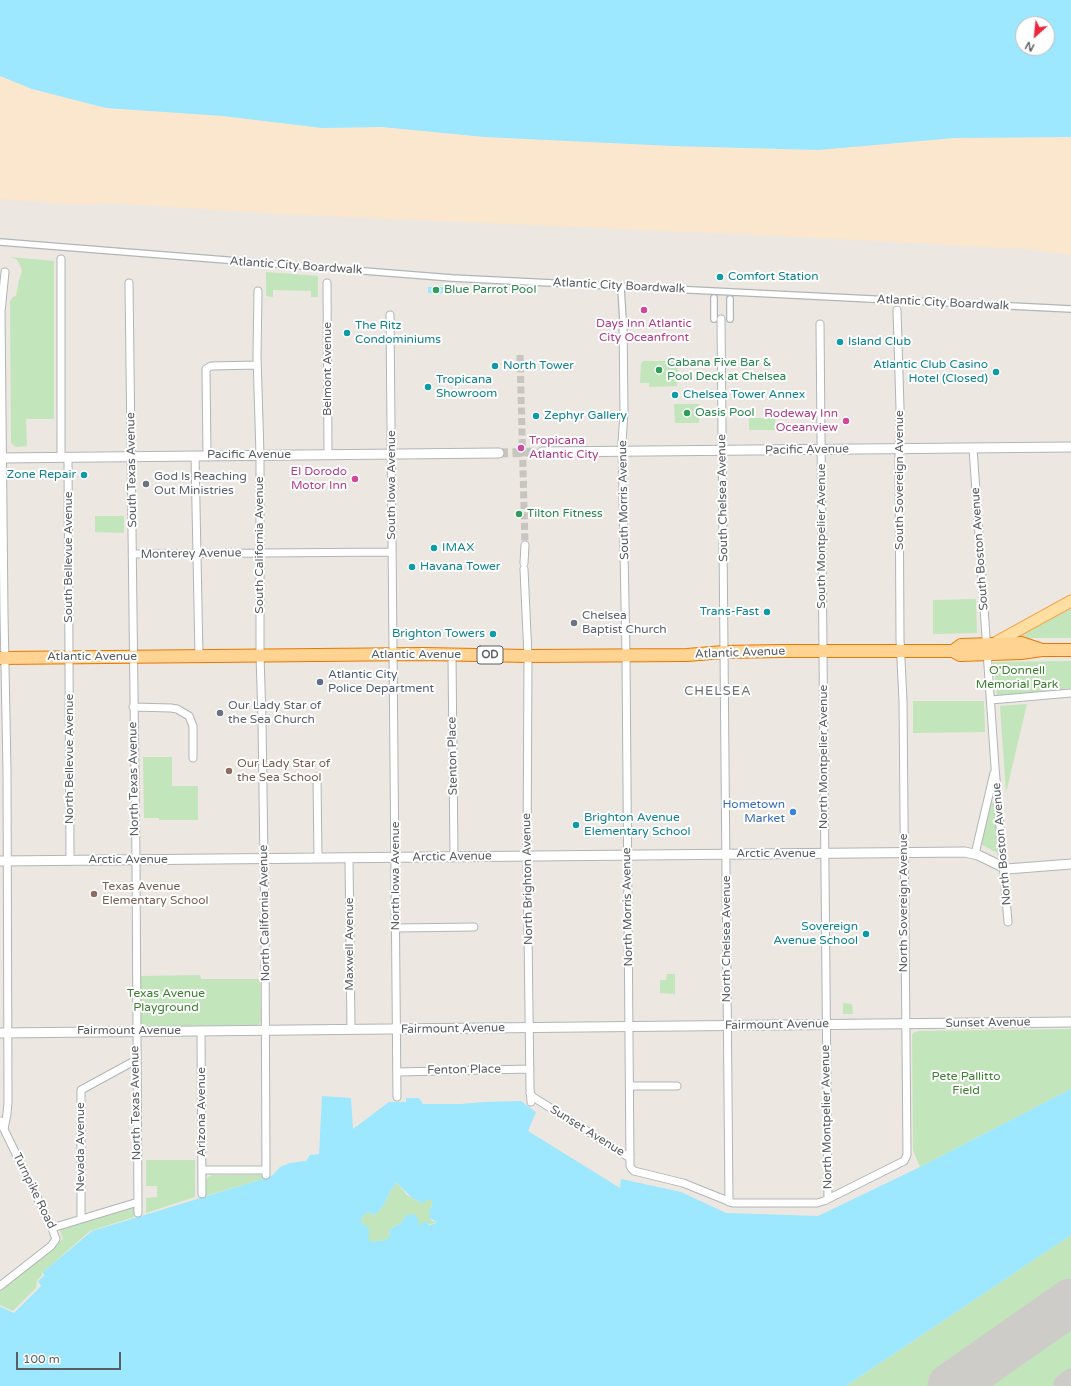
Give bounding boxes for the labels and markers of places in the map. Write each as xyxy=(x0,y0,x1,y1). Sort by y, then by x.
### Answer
place label: Comfort Station xyxy=(728,270,819,284)
marker: Comfort Station xyxy=(715,272,725,282)
place label: Blue Parrot Pool xyxy=(444,283,536,297)
marker: Blue Parrot Pool xyxy=(431,285,441,295)
marker: Days Inn Atlantic City Oceanfront xyxy=(639,305,649,315)
place label: Days Inn Atlantic City Oceanfront xyxy=(596,317,692,345)
place label: The Ritz Condominiums xyxy=(355,319,441,347)
marker: The Ritz Condominiums xyxy=(342,328,352,338)
place label: Island Club xyxy=(848,335,911,349)
marker: Island Club xyxy=(835,337,845,347)
place label: Cabana Five Bar & Pool Deck at Chelsea xyxy=(667,356,786,384)
place label: Atlantic Club Casino Hotel (Closed) xyxy=(873,358,988,386)
place label: North Tower xyxy=(503,359,574,373)
marker: North Tower xyxy=(490,361,500,371)
marker: Cabana Five Bar & Pool Deck at Chelsea xyxy=(654,365,664,375)
marker: Atlantic Club Casino Hotel (Closed) xyxy=(991,367,1001,377)
place label: Tropicana Showroom xyxy=(436,373,497,401)
marker: Tropicana Showroom xyxy=(423,382,433,392)
place label: Chelsea Tower Annex xyxy=(683,388,805,402)
marker: Chelsea Tower Annex xyxy=(670,390,680,400)
place label: Oasis Pool xyxy=(695,406,754,420)
place label: Rodeway Inn Oceanview xyxy=(764,407,838,435)
marker: Oasis Pool xyxy=(682,408,692,418)
place label: Zephyr Gallery xyxy=(544,409,627,423)
marker: Zephyr Gallery xyxy=(531,411,541,421)
marker: Rodeway Inn Oceanview xyxy=(841,416,851,426)
place label: Tropicana Atlantic City xyxy=(529,434,599,462)
marker: Tropicana Atlantic City xyxy=(516,443,526,453)
place label: El Dorodo Motor Inn xyxy=(291,465,347,493)
place label: Zone Repair xyxy=(7,468,76,482)
marker: Zone Repair xyxy=(79,470,89,480)
place label: God Is Reaching Out Ministries xyxy=(154,470,247,498)
marker: El Dorodo Motor Inn xyxy=(350,474,360,484)
marker: God Is Reaching Out Ministries xyxy=(141,479,151,489)
place label: Tilton Fitness xyxy=(527,507,603,521)
marker: Tilton Fitness xyxy=(514,509,524,519)
place label: IMAX xyxy=(442,541,474,555)
marker: IMAX xyxy=(429,543,439,553)
place label: Havana Tower xyxy=(420,560,500,574)
marker: Havana Tower xyxy=(407,562,417,572)
place label: Trans-Fast xyxy=(700,605,759,619)
marker: Trans-Fast xyxy=(762,607,772,617)
place label: Chelsea Baptist Church xyxy=(582,609,667,637)
marker: Chelsea Baptist Church xyxy=(569,618,579,628)
place label: Brighton Towers xyxy=(392,627,485,641)
marker: Brighton Towers xyxy=(488,629,498,639)
place label: Atlantic City Police Department xyxy=(328,668,434,696)
marker: Atlantic City Police Department xyxy=(315,677,325,687)
place label: Our Lady Star of the Sea Church xyxy=(228,699,321,727)
marker: Our Lady Star of the Sea Church xyxy=(215,708,225,718)
place label: Our Lady Star of the Sea School xyxy=(237,757,330,785)
marker: Our Lady Star of the Sea School xyxy=(224,766,234,776)
place label: Hometown Market xyxy=(722,798,785,826)
marker: Hometown Market xyxy=(788,807,798,817)
place label: Brighton Avenue Elementary School xyxy=(584,811,691,839)
marker: Brighton Avenue Elementary School xyxy=(571,820,581,830)
place label: Texas Avenue Elementary School xyxy=(102,880,209,908)
marker: Texas Avenue Elementary School xyxy=(89,889,99,899)
place label: Sovereign Avenue School xyxy=(773,920,858,948)
marker: Sovereign Avenue School xyxy=(861,929,871,939)

